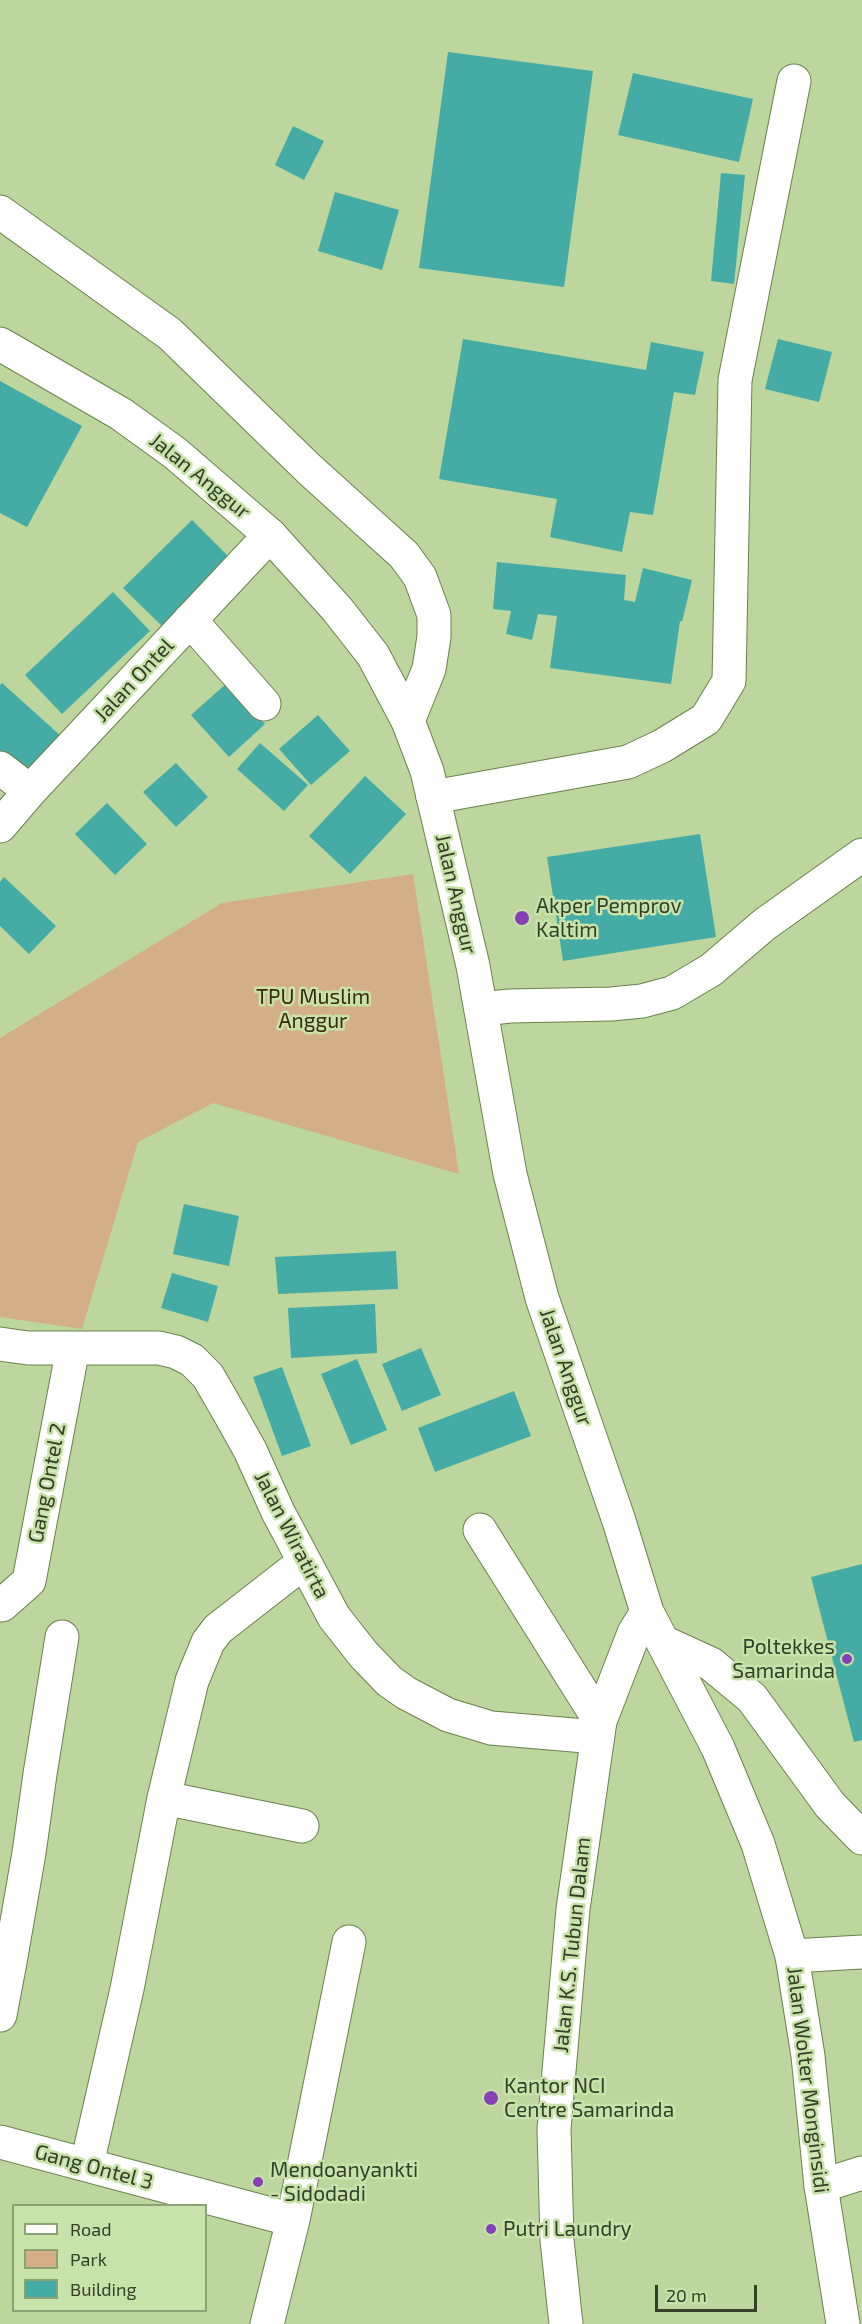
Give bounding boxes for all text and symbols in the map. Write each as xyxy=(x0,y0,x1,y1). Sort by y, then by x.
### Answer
street label: Jalan Anggur xyxy=(145,428,255,524)
street label: Jalan Ontel xyxy=(89,633,179,727)
street label: Jalan Anggur xyxy=(430,832,482,956)
place label: Akper Pemprov Kaltim xyxy=(536,893,682,943)
marker: Akper Pemprov Kaltim xyxy=(513,909,531,927)
park label: TPU Muslim Anggur xyxy=(256,984,370,1034)
street label: Jalan Anggur xyxy=(534,1305,598,1429)
street label: Gang Ontel 2 xyxy=(23,1421,71,1545)
street label: Jalan Wiratirta xyxy=(249,1467,335,1603)
place label: Poltekkes Samarinda xyxy=(732,1634,835,1684)
marker: Poltekkes Samarinda xyxy=(840,1652,854,1666)
street label: Jalan K.S. Tubun Dalam xyxy=(548,1836,596,2054)
street label: Jalan Wolter Monginsidi xyxy=(782,1965,834,2195)
place label: Kantor NCI Centre Samarinda xyxy=(504,2073,674,2123)
marker: Kantor NCI Centre Samarinda xyxy=(482,2089,500,2107)
street label: Gang Ontel 3 xyxy=(32,2139,156,2195)
place label: Mendoanyankti - Sidodadi xyxy=(270,2157,418,2207)
marker: Mendoanyankti - Sidodadi xyxy=(251,2175,265,2189)
legend xyxy=(12,2204,207,2312)
place label: Putri Laundry xyxy=(503,2216,632,2242)
text: Road xyxy=(70,2218,111,2240)
marker: Putri Laundry xyxy=(484,2222,498,2236)
text: Park xyxy=(70,2248,107,2270)
scale bar xyxy=(658,2273,760,2311)
text: Building xyxy=(70,2278,137,2300)
text: 20 m xyxy=(666,2284,707,2306)

